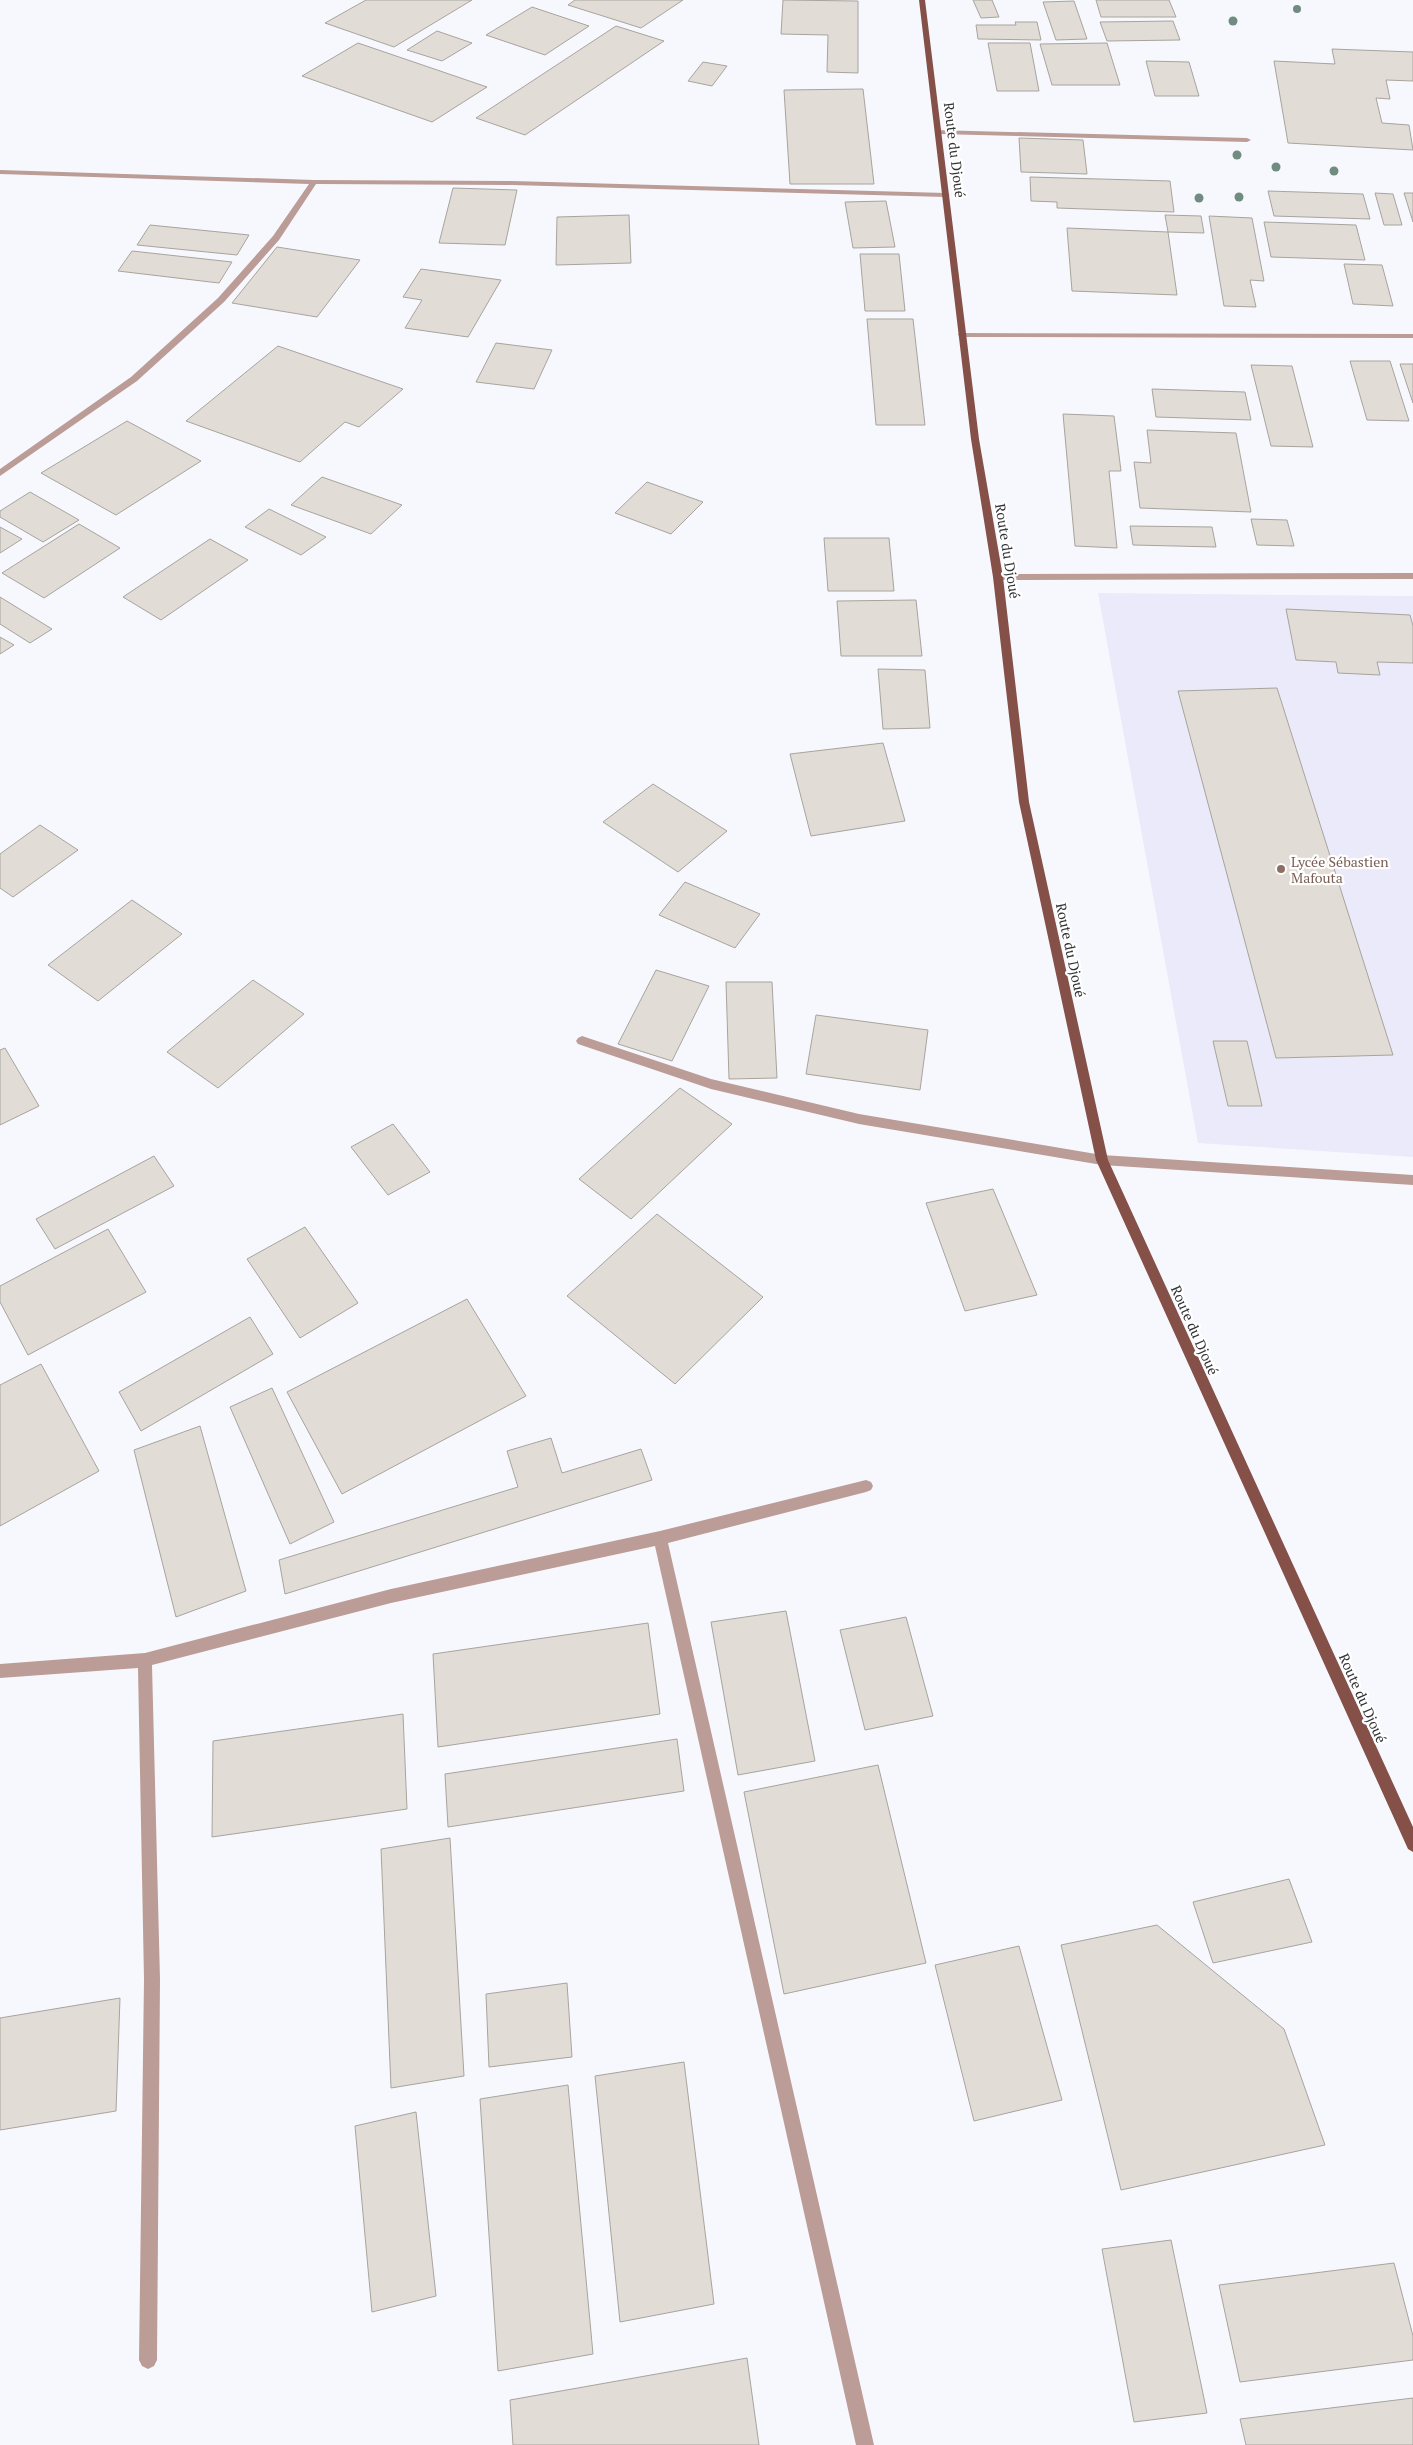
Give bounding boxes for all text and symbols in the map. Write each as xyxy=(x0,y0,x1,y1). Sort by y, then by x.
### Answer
street label: Route du Djoué xyxy=(940,101,970,199)
street label: Route du Djoué xyxy=(991,502,1025,600)
place label: Lycée Sébastien Mafouta xyxy=(1291,852,1389,887)
marker: Lycée Sébastien Mafouta xyxy=(1275,863,1287,875)
street label: Route du Djoué xyxy=(1052,901,1090,999)
street label: Route du Djoué xyxy=(1167,1282,1223,1378)
street label: Route du Djoué xyxy=(1335,1650,1391,1746)

